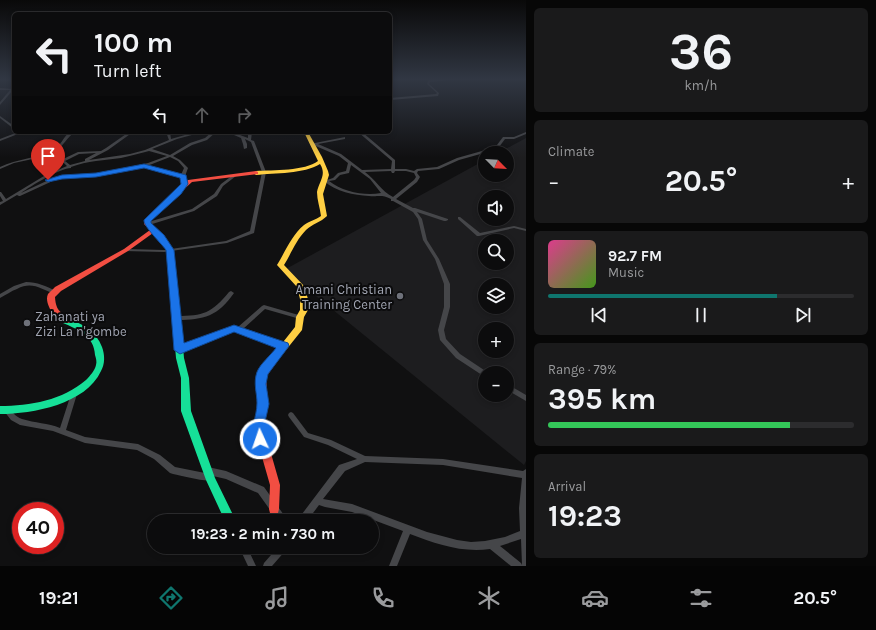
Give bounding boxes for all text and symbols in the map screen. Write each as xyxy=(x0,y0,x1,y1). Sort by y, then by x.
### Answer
text: 36 xyxy=(669,21,733,82)
text: 100 m xyxy=(94,26,173,59)
icon: left xyxy=(28,28,80,80)
text: Turn left xyxy=(94,60,162,82)
text: km/h xyxy=(685,78,717,93)
icon: left xyxy=(149,104,171,126)
icon: ahead xyxy=(191,104,213,126)
icon: right xyxy=(233,104,255,126)
pin xyxy=(31,139,65,180)
text: Climate xyxy=(548,144,594,159)
icon: arrive xyxy=(37,145,59,167)
north arrow xyxy=(478,146,514,182)
map controls xyxy=(478,146,514,402)
text: 20.5° xyxy=(665,163,737,199)
text: − xyxy=(548,169,560,195)
text: + xyxy=(842,169,854,195)
button: sound xyxy=(478,190,514,226)
button: search xyxy=(478,234,514,270)
text: 92.7 FM xyxy=(608,247,662,265)
text: Music xyxy=(608,265,644,280)
button: layers xyxy=(478,278,514,314)
place label: Amani Christian Training Center xyxy=(295,282,392,312)
marker: Amani Christian Training Center xyxy=(395,291,405,301)
icon: previous xyxy=(588,304,610,326)
icon: pause xyxy=(690,304,712,326)
icon: next xyxy=(792,304,814,326)
place label: Zahanati ya Zizi La n'gombe xyxy=(35,309,127,339)
marker: Zahanati ya Zizi La n'gombe xyxy=(22,318,32,328)
button: + xyxy=(478,322,514,358)
text: Range · 79% xyxy=(548,362,617,377)
button: − xyxy=(478,366,514,402)
text: 395 km xyxy=(548,381,656,417)
position arrow xyxy=(239,418,281,460)
text: Arrival xyxy=(548,479,586,494)
text: 19:23 xyxy=(548,498,622,534)
speed limit sign: 40 xyxy=(12,502,64,554)
text: 19:23 · 2 min · 730 m xyxy=(191,525,335,543)
icon: directions xyxy=(157,584,185,612)
icon: music xyxy=(263,584,291,612)
icon: phone xyxy=(369,584,397,612)
icon: climate xyxy=(475,584,503,612)
icon: car xyxy=(581,584,609,612)
icon: filters xyxy=(687,584,715,612)
text: 19:21 xyxy=(39,587,79,609)
text: 20.5° xyxy=(793,587,837,609)

